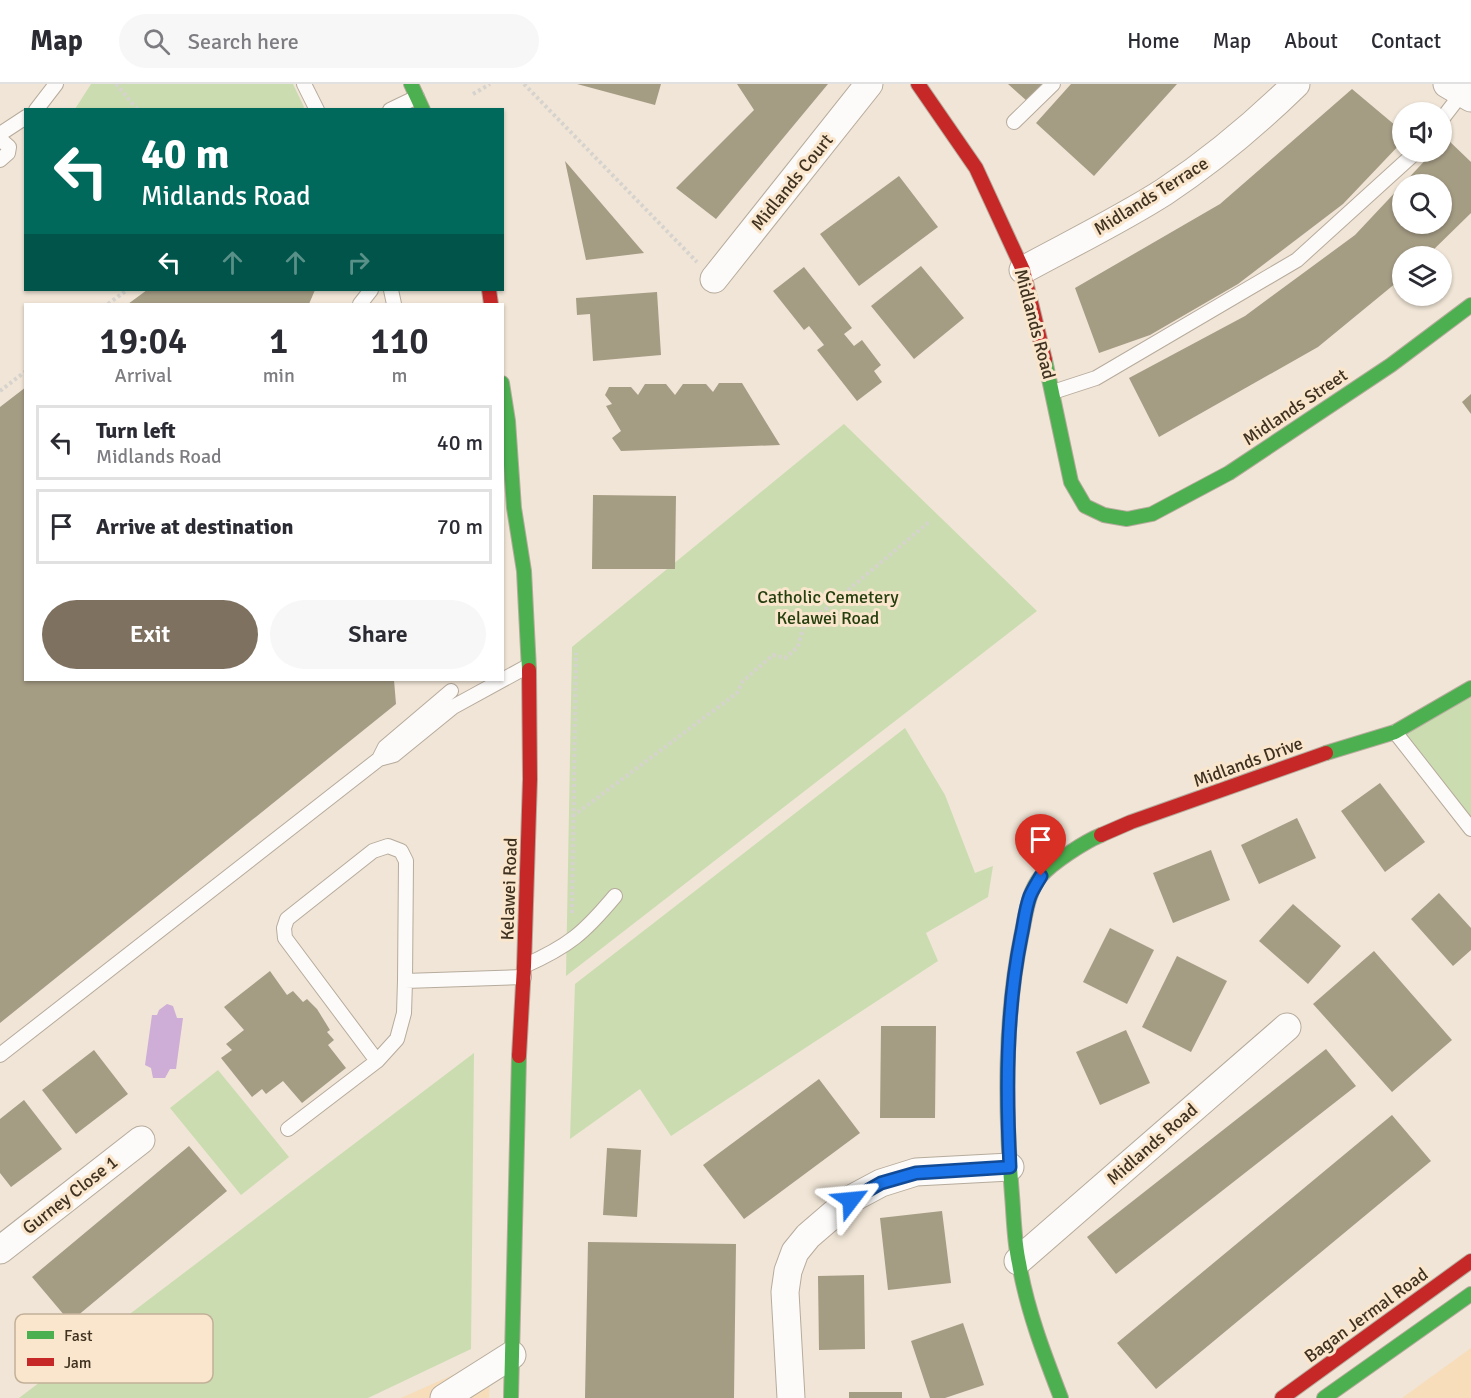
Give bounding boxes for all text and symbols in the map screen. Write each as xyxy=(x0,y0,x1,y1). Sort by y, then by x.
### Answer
search box xyxy=(119,14,539,68)
text: Map xyxy=(30,24,83,58)
icon: search xyxy=(140,25,173,58)
text: Search here xyxy=(188,28,299,55)
text: Home xyxy=(1127,28,1180,54)
text: Map xyxy=(1213,28,1251,54)
text: About xyxy=(1284,28,1338,54)
text: Contact xyxy=(1371,28,1441,54)
map controls xyxy=(1392,102,1452,306)
button: sound xyxy=(1392,102,1452,162)
text: 40 m xyxy=(141,129,230,180)
street label: Midlands Court xyxy=(746,129,838,235)
icon: left xyxy=(42,132,120,210)
street label: Midlands Terrace xyxy=(1090,152,1212,240)
button: search xyxy=(1392,174,1452,234)
text: Midlands Road xyxy=(141,180,311,213)
icon: left xyxy=(153,246,186,279)
icon: ahead xyxy=(216,246,249,279)
icon: ahead xyxy=(279,246,312,279)
icon: right xyxy=(342,246,375,279)
button: layers xyxy=(1392,246,1452,306)
street label: Midlands Road xyxy=(1010,267,1060,381)
text: 19:04 xyxy=(99,319,187,364)
text: 1 xyxy=(269,319,289,364)
text: 110 xyxy=(370,319,429,364)
text: Arrival xyxy=(115,363,172,388)
text: min xyxy=(263,363,295,388)
text: m xyxy=(391,363,407,388)
street label: Midlands Street xyxy=(1238,364,1352,450)
text: Turn left xyxy=(96,417,176,444)
icon: left xyxy=(45,426,78,459)
text: 40 m xyxy=(437,429,483,456)
text: Midlands Road xyxy=(96,444,222,469)
icon: arrive xyxy=(45,510,78,543)
text: Arrive at destination xyxy=(96,513,293,540)
text: 70 m xyxy=(437,513,483,540)
park label: Catholic Cemetery Kelawei Road xyxy=(757,586,899,629)
button: Exit xyxy=(42,600,258,669)
button: Share xyxy=(270,600,486,669)
street label: Midlands Drive xyxy=(1190,732,1306,792)
pin xyxy=(1015,814,1066,876)
icon: arrive xyxy=(1024,823,1057,856)
street label: Kelawei Road xyxy=(496,837,522,941)
street label: Midlands Road xyxy=(1102,1099,1202,1189)
street label: Gurney Close 1 xyxy=(18,1151,122,1239)
position arrow xyxy=(819,1168,883,1232)
street label: Bagan Jermal Road xyxy=(1300,1263,1432,1367)
legend xyxy=(15,1314,213,1383)
text: Fast xyxy=(64,1326,93,1346)
text: Jam xyxy=(64,1353,92,1373)

